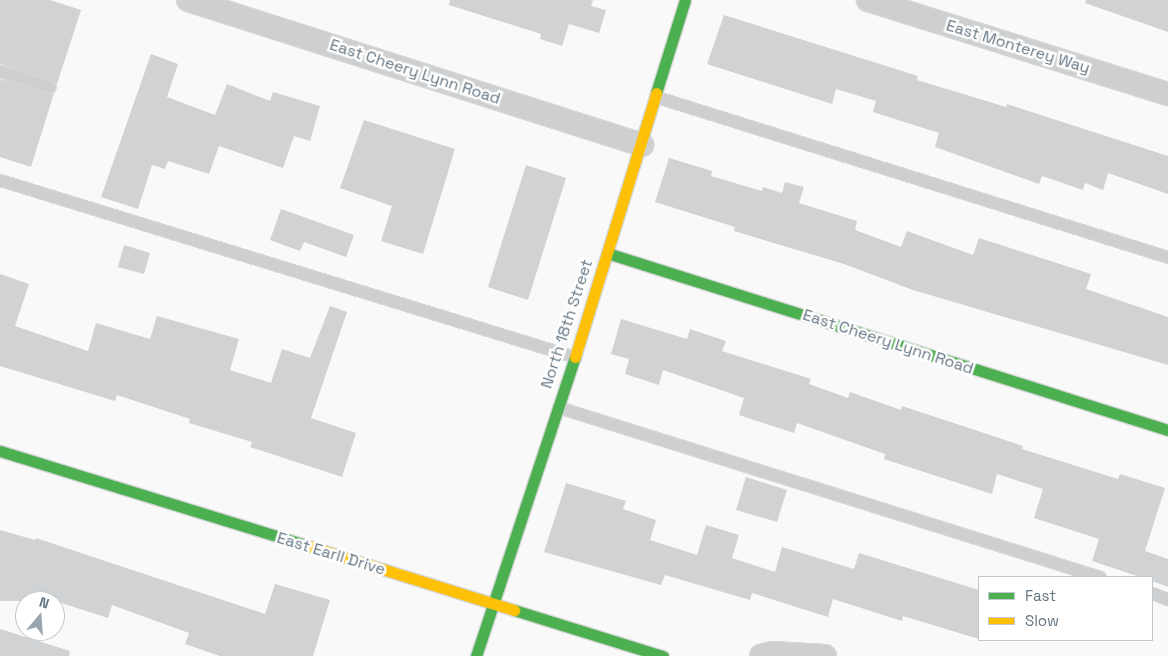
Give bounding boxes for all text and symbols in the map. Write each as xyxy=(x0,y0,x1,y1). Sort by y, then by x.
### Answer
street label: East Monterey Way xyxy=(944,16,1092,78)
street label: East Cheery Lynn Road xyxy=(327,35,503,109)
street label: North 18th Street xyxy=(537,257,597,391)
street label: East Cheery Lynn Road xyxy=(800,305,976,379)
street label: East Earll Drive xyxy=(274,528,388,580)
legend xyxy=(978,576,1153,641)
text: Fast xyxy=(1025,586,1056,605)
north arrow xyxy=(15,591,65,641)
text: N xyxy=(37,593,52,613)
text: Slow xyxy=(1025,611,1059,630)

